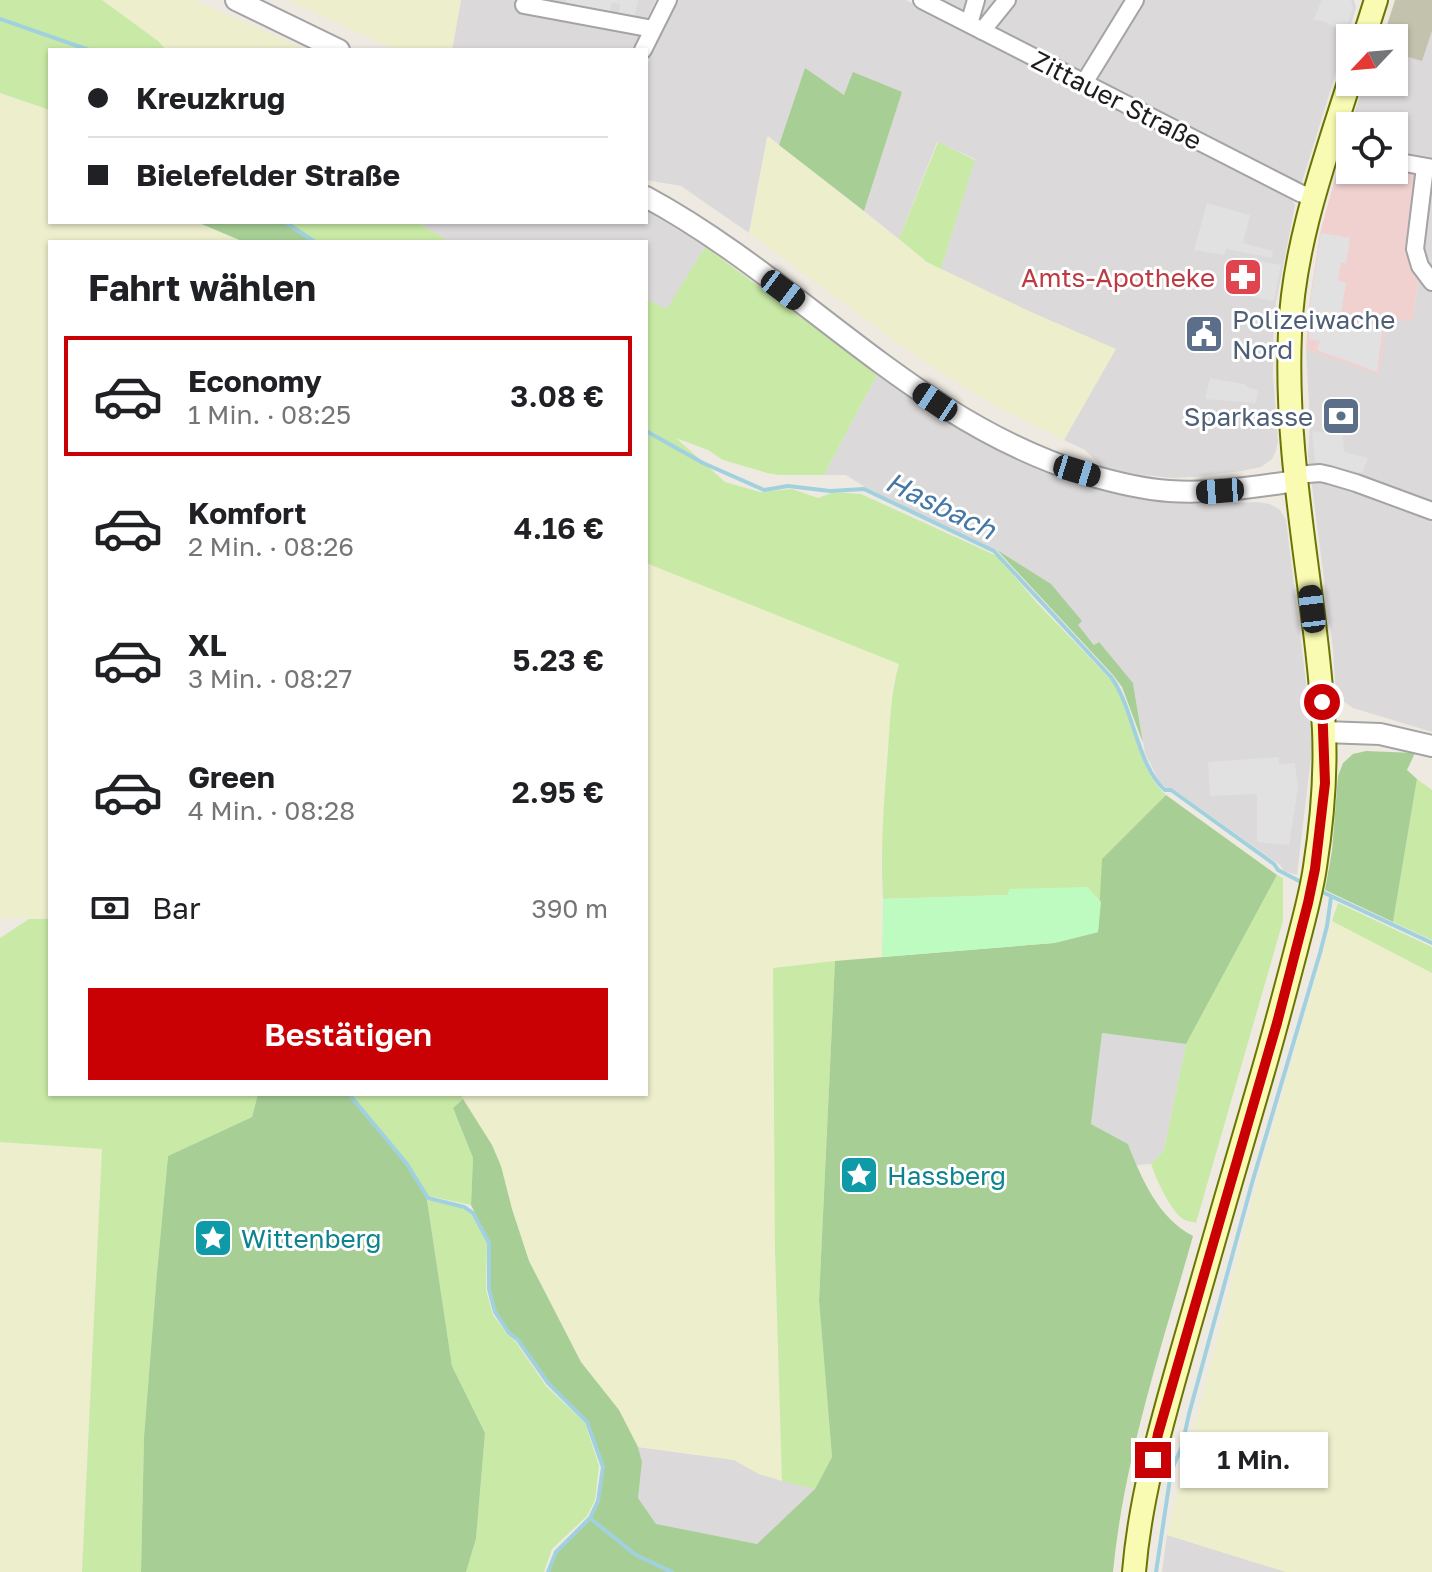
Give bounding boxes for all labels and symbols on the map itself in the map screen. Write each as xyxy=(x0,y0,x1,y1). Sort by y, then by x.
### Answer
north arrow xyxy=(1336,24,1408,96)
street label: Zittauer Straße xyxy=(1027,44,1207,156)
pharmacy icon: Amts-Apotheke xyxy=(1222,256,1264,298)
place label: Amts-Apotheke xyxy=(1021,262,1215,293)
car xyxy=(757,266,809,314)
place label: Polizeiwache Nord xyxy=(1232,304,1395,365)
public building icon: Polizeiwache Nord xyxy=(1183,313,1225,355)
car xyxy=(908,379,962,425)
bank icon: Sparkasse xyxy=(1320,395,1362,437)
place label: Sparkasse xyxy=(1184,401,1313,432)
car xyxy=(1051,453,1103,489)
water label: Hasbach xyxy=(881,464,1003,546)
car xyxy=(1195,477,1245,505)
car xyxy=(1297,584,1327,634)
route start xyxy=(1304,684,1340,720)
place icon: Hassberg xyxy=(838,1154,880,1196)
place label: Hassberg xyxy=(887,1160,1006,1191)
place icon: Wittenberg xyxy=(192,1217,234,1259)
place label: Wittenberg xyxy=(241,1223,381,1254)
callout: 1 Min. xyxy=(1181,1432,1329,1488)
route end xyxy=(1135,1442,1171,1478)

